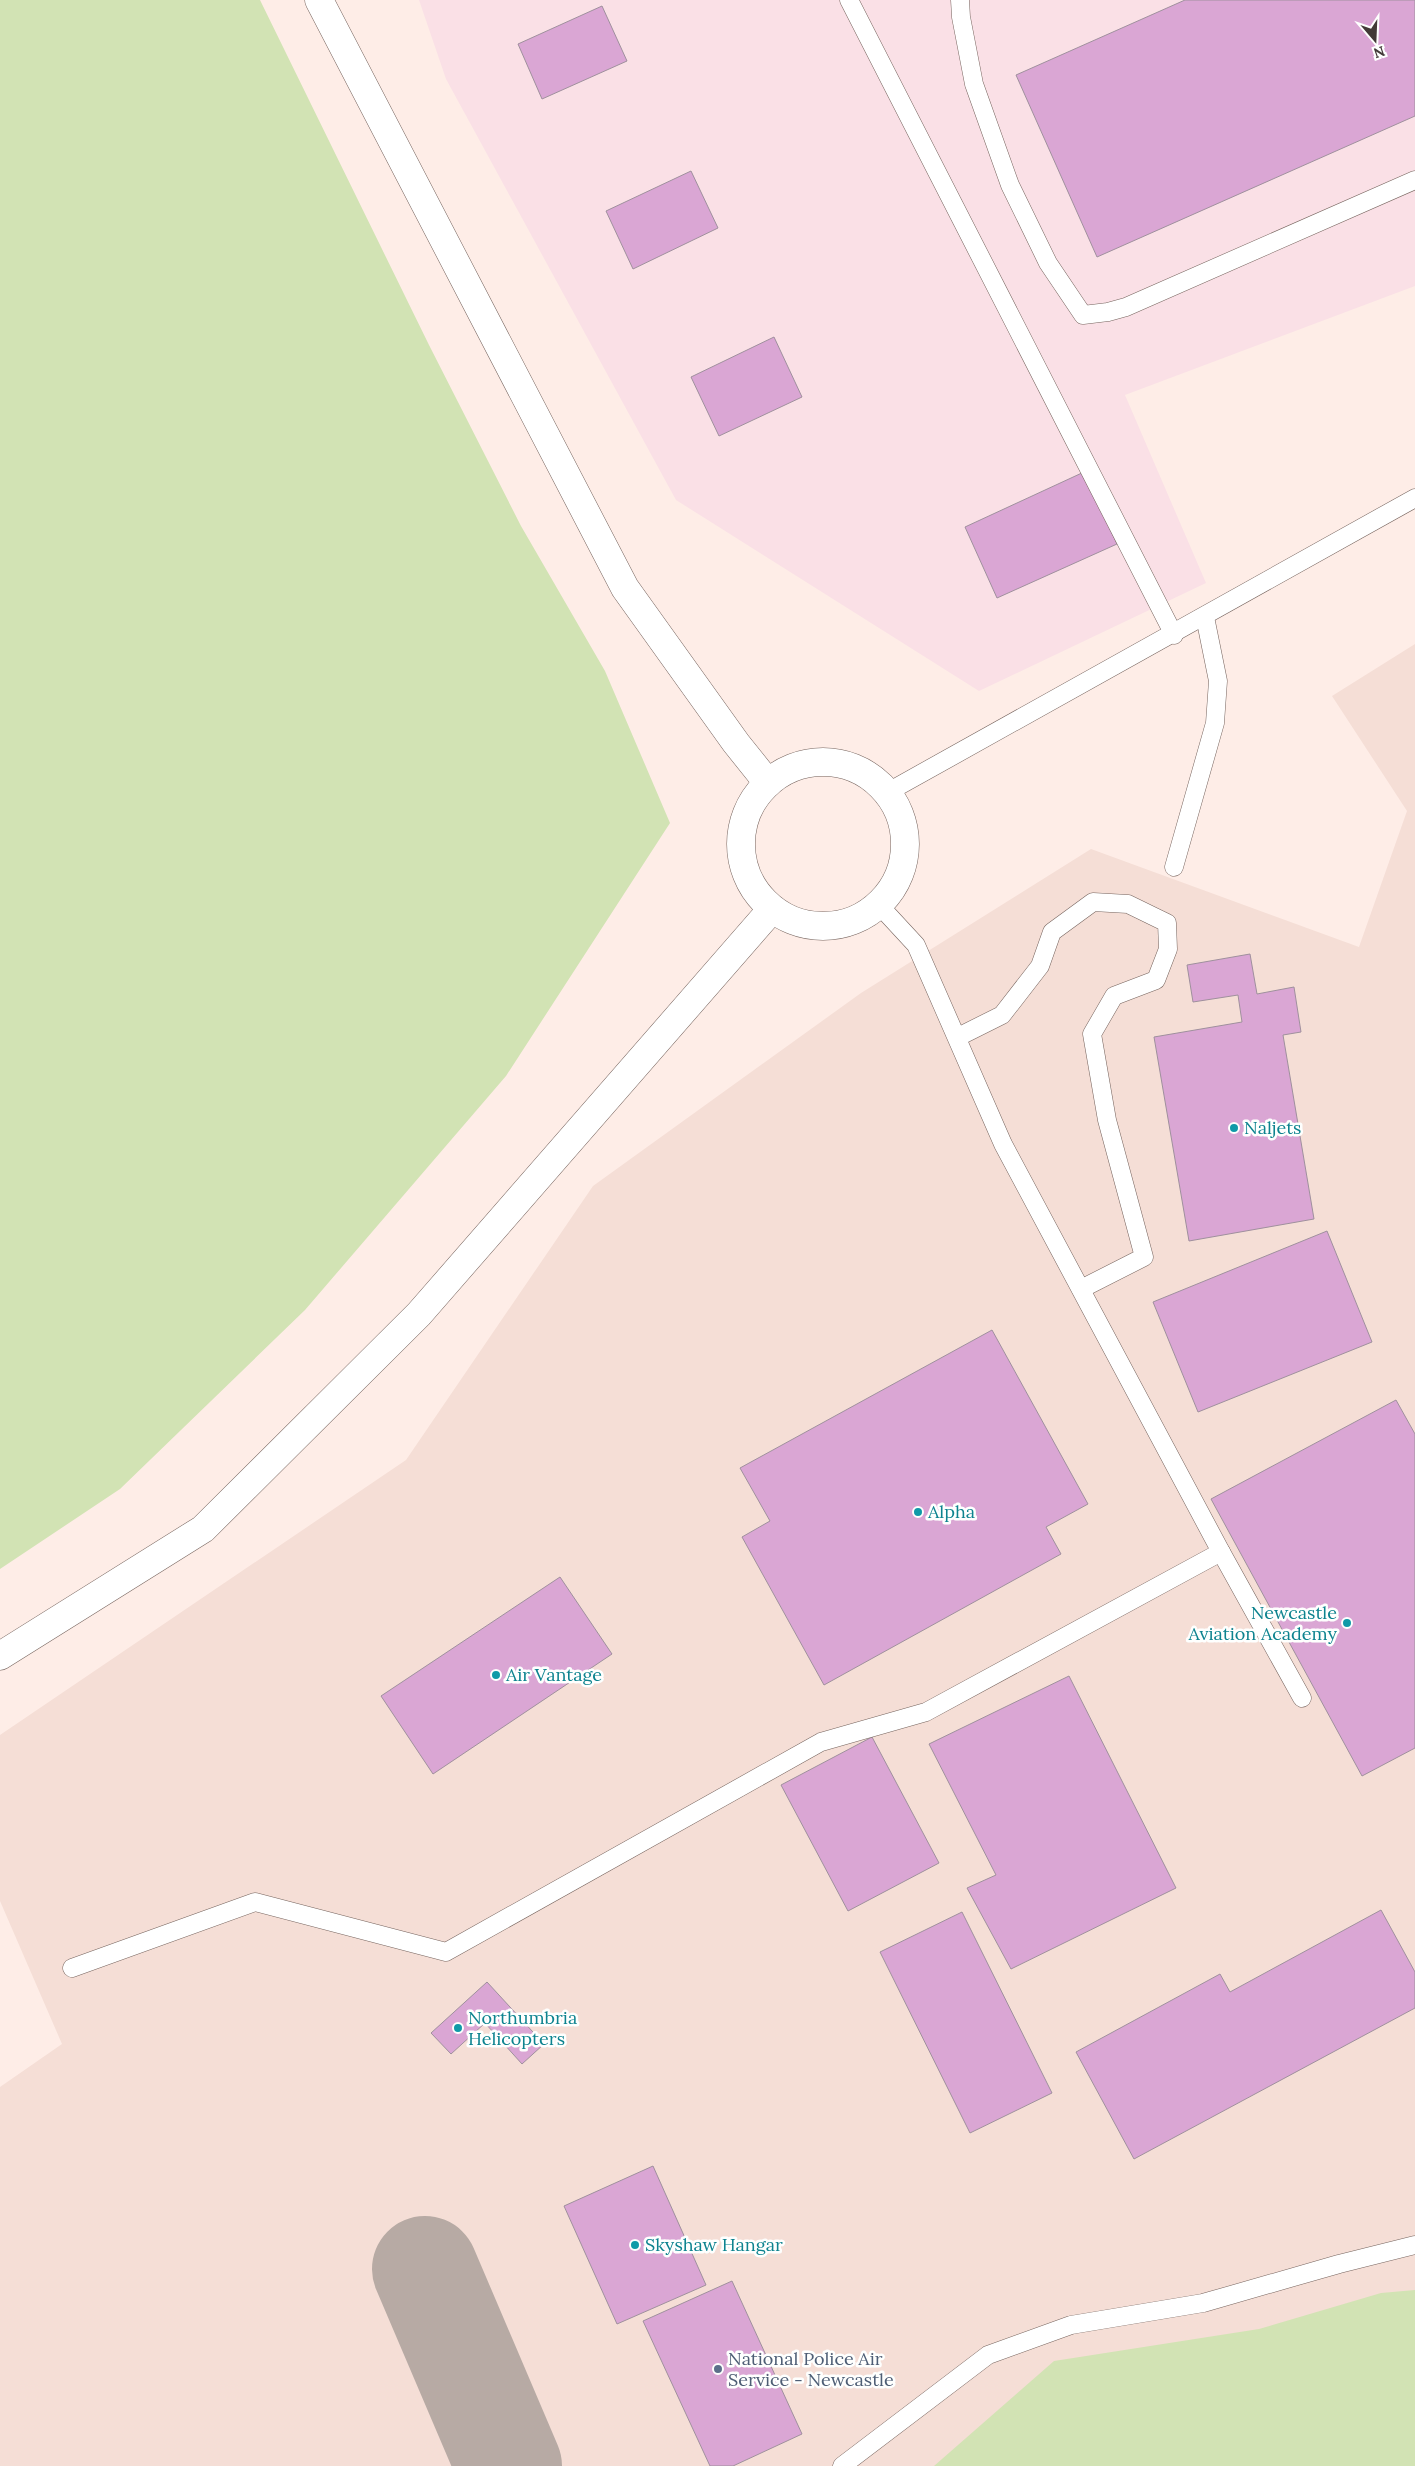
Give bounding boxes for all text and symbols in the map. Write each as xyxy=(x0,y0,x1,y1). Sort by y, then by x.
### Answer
north arrow xyxy=(1350,15,1400,65)
text: N xyxy=(1371,42,1387,63)
place label: Naljets xyxy=(1244,1116,1301,1139)
marker: Naljets xyxy=(1228,1122,1240,1134)
place label: Alpha xyxy=(927,1500,975,1523)
marker: Alpha xyxy=(912,1506,924,1518)
place label: Newcastle Aviation Academy xyxy=(1187,1601,1337,1645)
marker: Newcastle Aviation Academy xyxy=(1341,1617,1353,1629)
place label: Air Vantage xyxy=(505,1663,602,1686)
marker: Air Vantage xyxy=(490,1669,502,1681)
place label: Northumbria Helicopters xyxy=(468,2006,577,2050)
marker: Northumbria Helicopters xyxy=(452,2022,464,2034)
place label: Skyshaw Hangar xyxy=(645,2233,783,2256)
marker: Skyshaw Hangar xyxy=(629,2239,641,2251)
place label: National Police Air Service - Newcastle xyxy=(728,2347,894,2391)
marker: National Police Air Service - Newcastle xyxy=(712,2363,724,2375)

